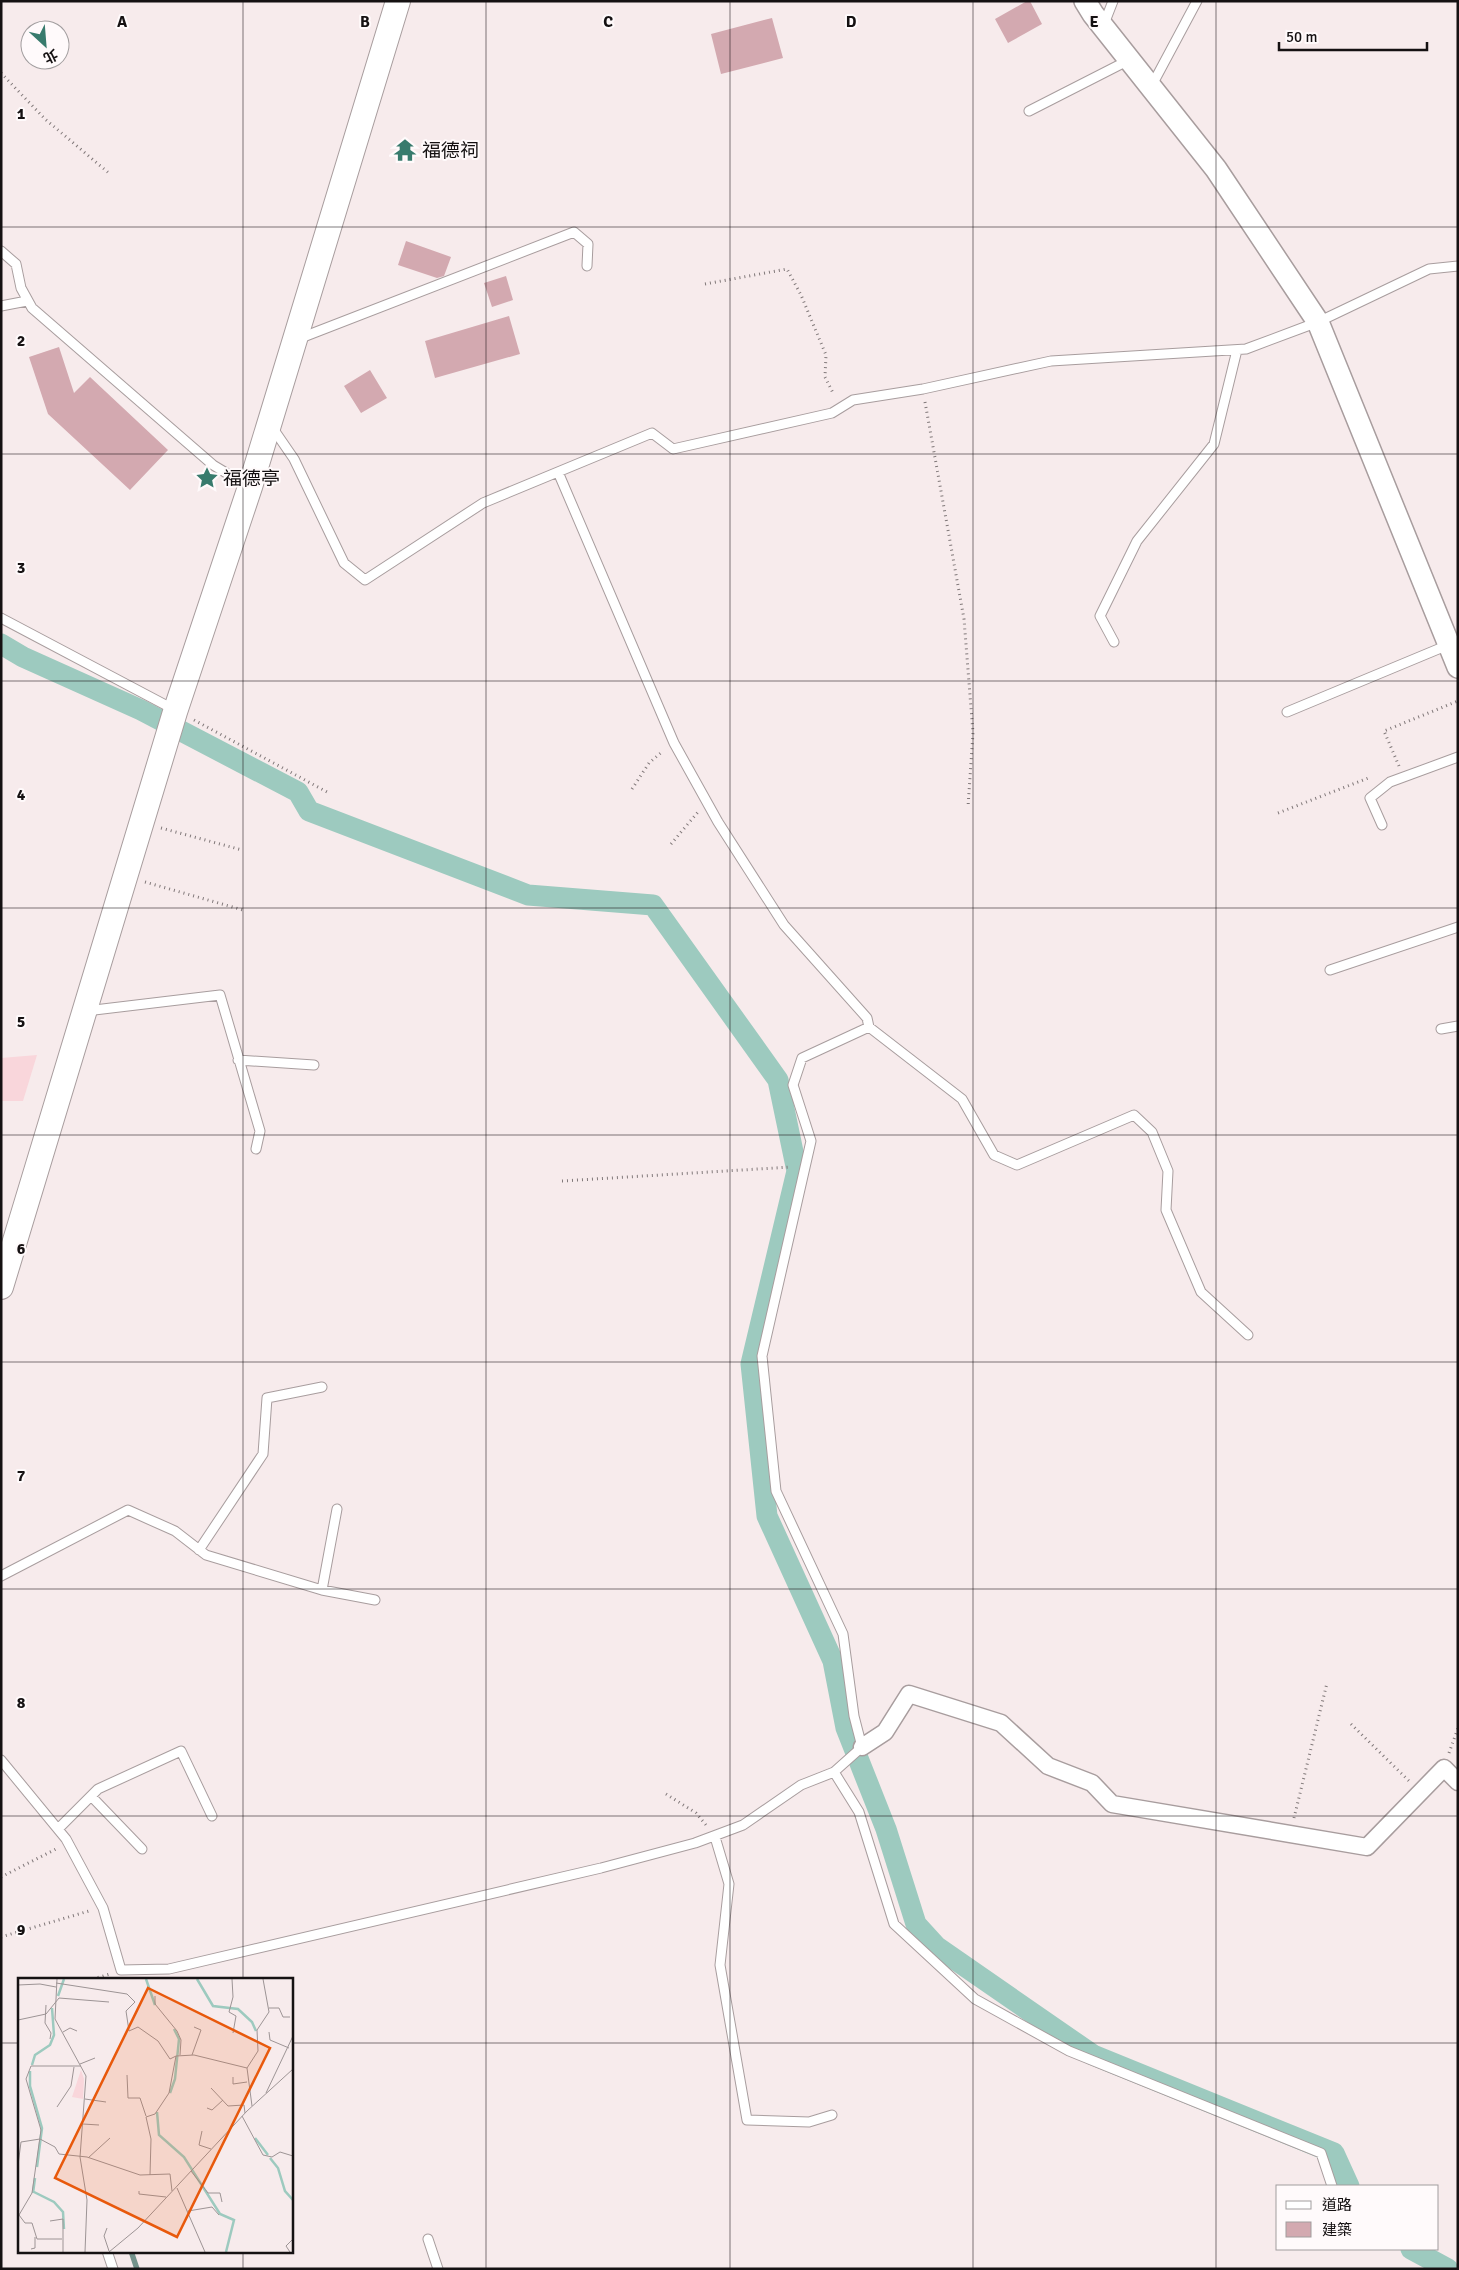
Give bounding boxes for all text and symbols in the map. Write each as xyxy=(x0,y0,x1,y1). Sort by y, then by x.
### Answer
text: A xyxy=(117,12,128,32)
text: B xyxy=(360,12,370,32)
text: C xyxy=(603,12,613,32)
text: D xyxy=(846,12,857,32)
text: E xyxy=(1089,12,1099,32)
north arrow xyxy=(20,20,70,70)
scale bar xyxy=(1279,20,1426,52)
text: 50 m xyxy=(1286,28,1317,46)
text: 北 xyxy=(40,46,60,67)
text: 1 xyxy=(17,104,26,124)
temple icon: 福德祠 xyxy=(392,137,418,163)
place label: 福德祠 xyxy=(422,139,479,163)
text: 2 xyxy=(17,331,25,351)
place icon: 福德亭 xyxy=(194,465,220,491)
place label: 福德亭 xyxy=(223,467,280,491)
text: 3 xyxy=(17,558,25,578)
text: 4 xyxy=(17,785,26,805)
text: 5 xyxy=(17,1012,25,1032)
text: 6 xyxy=(17,1239,26,1259)
text: 7 xyxy=(17,1466,26,1486)
text: 8 xyxy=(17,1693,26,1713)
text: 9 xyxy=(17,1920,26,1940)
inset map xyxy=(18,1978,292,2252)
legend xyxy=(1276,2185,1439,2250)
text: 道路 xyxy=(1322,2196,1352,2214)
text: 建築 xyxy=(1322,2221,1352,2239)

